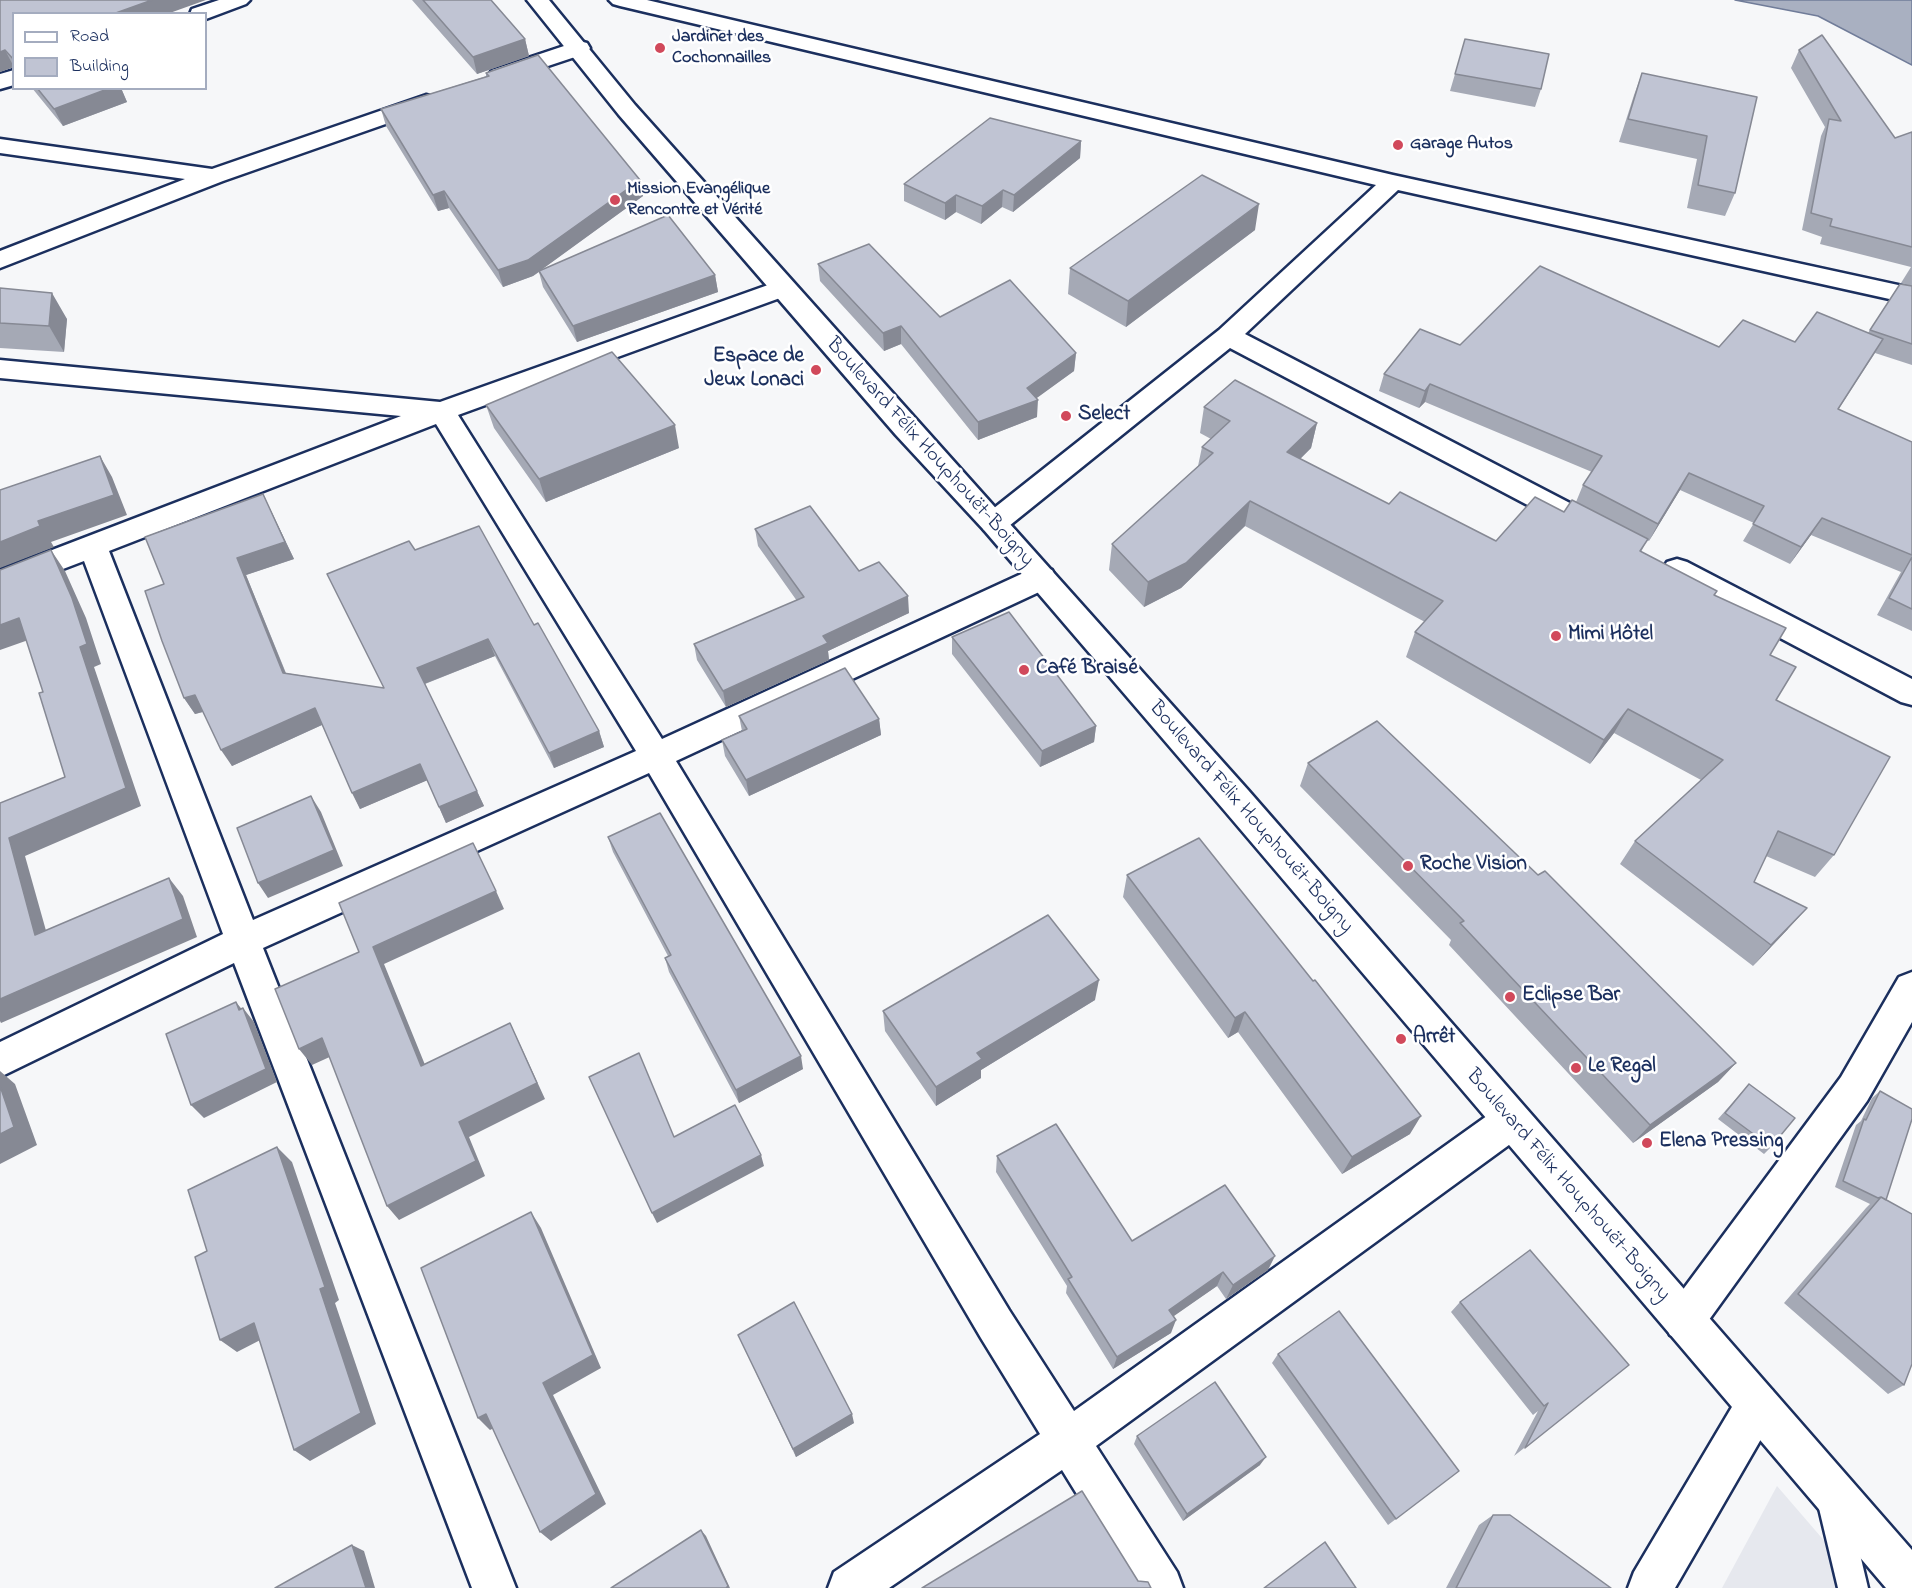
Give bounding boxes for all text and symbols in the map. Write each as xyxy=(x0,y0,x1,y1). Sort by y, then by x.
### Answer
legend xyxy=(12,12,207,90)
text: Road xyxy=(70,24,109,50)
place label: Jardinet des Cochonnailles xyxy=(672,27,771,70)
marker: Jardinet des Cochonnailles xyxy=(653,41,667,55)
text: Building xyxy=(70,54,129,80)
place label: Garage Autos xyxy=(1410,134,1513,156)
marker: Garage Autos xyxy=(1391,138,1405,152)
place label: Mission Evangélique Rencontre et Vérité xyxy=(627,179,770,222)
marker: Mission Evangélique Rencontre et Vérité xyxy=(608,193,622,207)
street label: Boulevard Félix Houphouët-Boigny xyxy=(819,333,1039,573)
place label: Espace de Jeux Lonaci xyxy=(704,345,804,395)
marker: Espace de Jeux Lonaci xyxy=(809,363,823,377)
place label: Select xyxy=(1078,403,1130,429)
marker: Select xyxy=(1059,409,1073,423)
place label: Mimi Hôtel xyxy=(1568,623,1653,649)
marker: Mimi Hôtel xyxy=(1549,629,1563,643)
place label: Café Braisé xyxy=(1036,657,1138,683)
marker: Café Braisé xyxy=(1017,663,1031,677)
street label: Boulevard Félix Houphouët-Boigny xyxy=(1142,697,1358,939)
place label: Roche Vision xyxy=(1420,853,1527,879)
marker: Roche Vision xyxy=(1401,859,1415,873)
place label: Eclipse Bar xyxy=(1522,984,1620,1010)
marker: Eclipse Bar xyxy=(1503,990,1517,1004)
place label: Arrêt xyxy=(1413,1026,1455,1052)
marker: Arrêt xyxy=(1394,1032,1408,1046)
place label: Le Regal xyxy=(1588,1055,1656,1081)
marker: Le Regal xyxy=(1569,1061,1583,1075)
street label: Boulevard Félix Houphouët-Boigny xyxy=(1459,1065,1675,1307)
place label: Elena Pressing xyxy=(1659,1130,1783,1156)
marker: Elena Pressing xyxy=(1640,1136,1654,1150)

